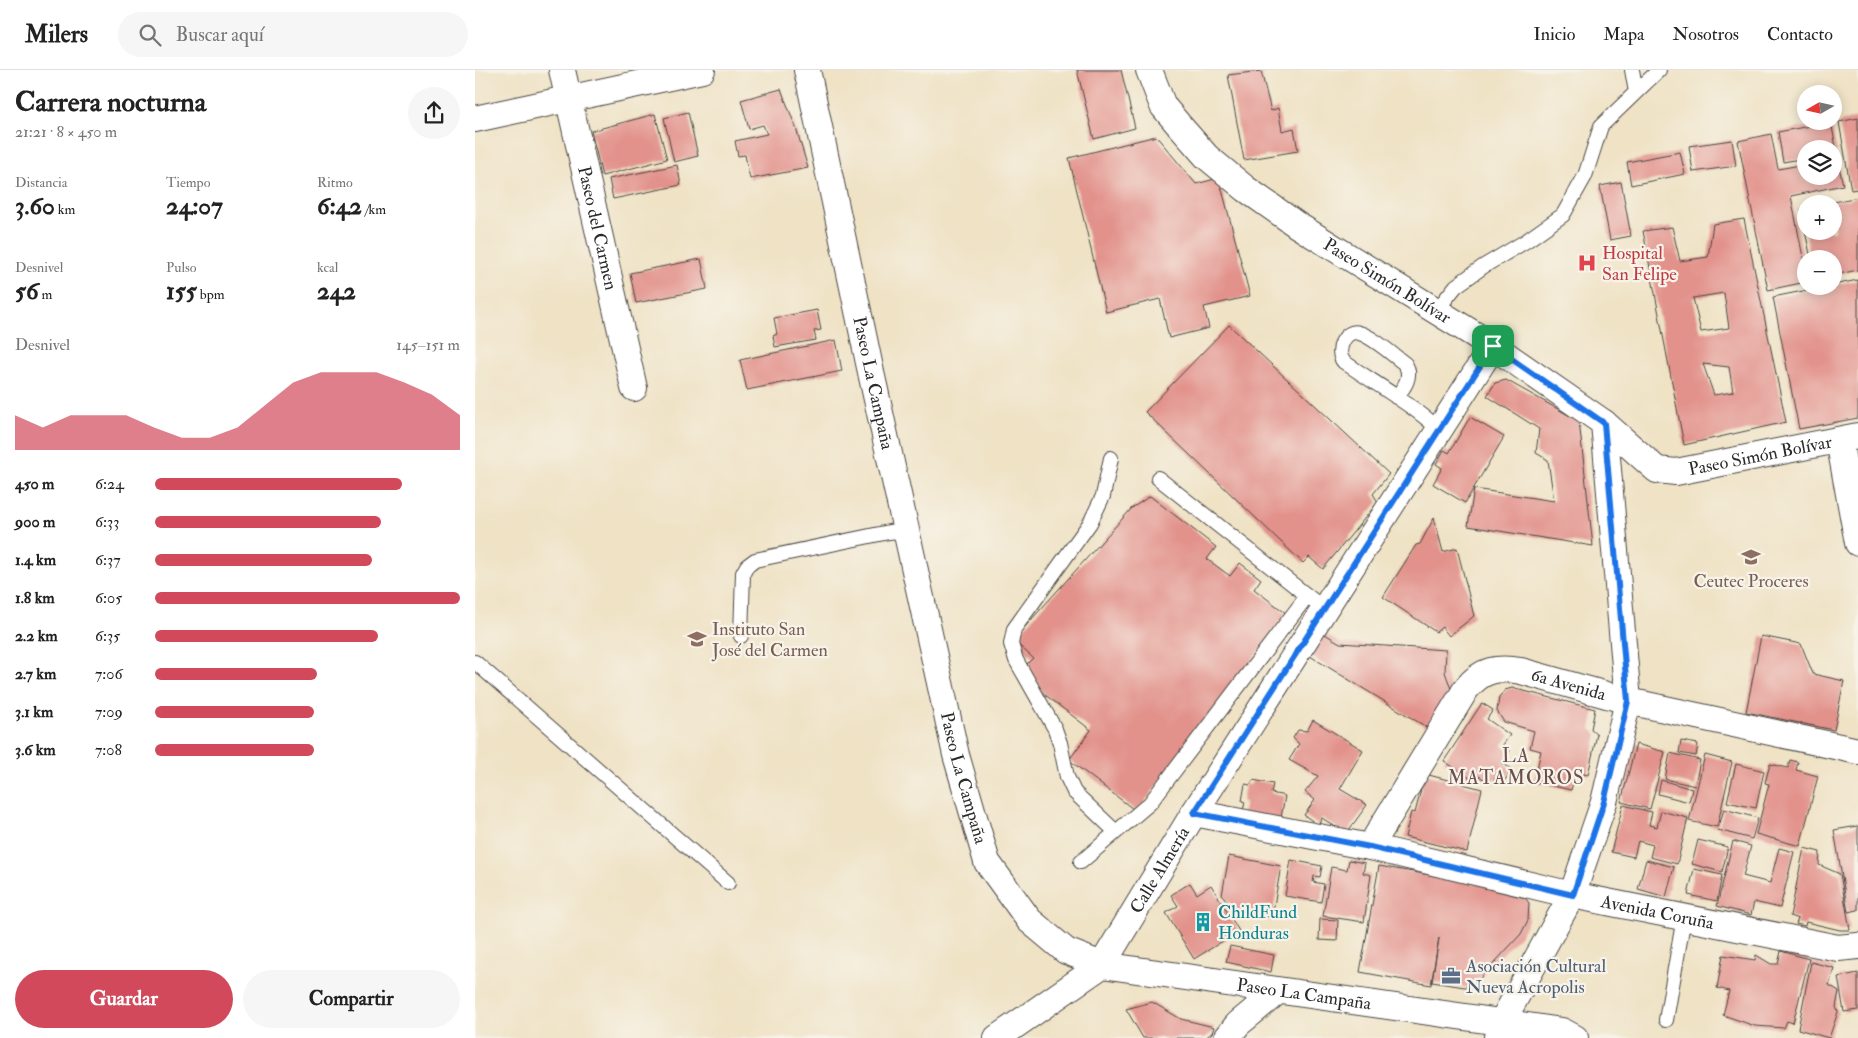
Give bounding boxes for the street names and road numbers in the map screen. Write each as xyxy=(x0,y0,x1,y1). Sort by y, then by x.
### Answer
street label: Paseo del Carmen xyxy=(572,164,622,292)
street label: Paseo Simón Bolívar xyxy=(1319,233,1455,329)
street label: Paseo La Campaña xyxy=(848,314,899,452)
street label: Paseo Simón Bolívar xyxy=(1687,430,1834,481)
street label: 6a Avenida xyxy=(1528,663,1609,706)
street label: Paseo La Campaña xyxy=(935,710,992,847)
street label: Calle Almería xyxy=(1125,822,1195,918)
street label: Avenida Coruña xyxy=(1598,890,1716,935)
street label: Paseo La Campaña xyxy=(1235,973,1373,1016)

